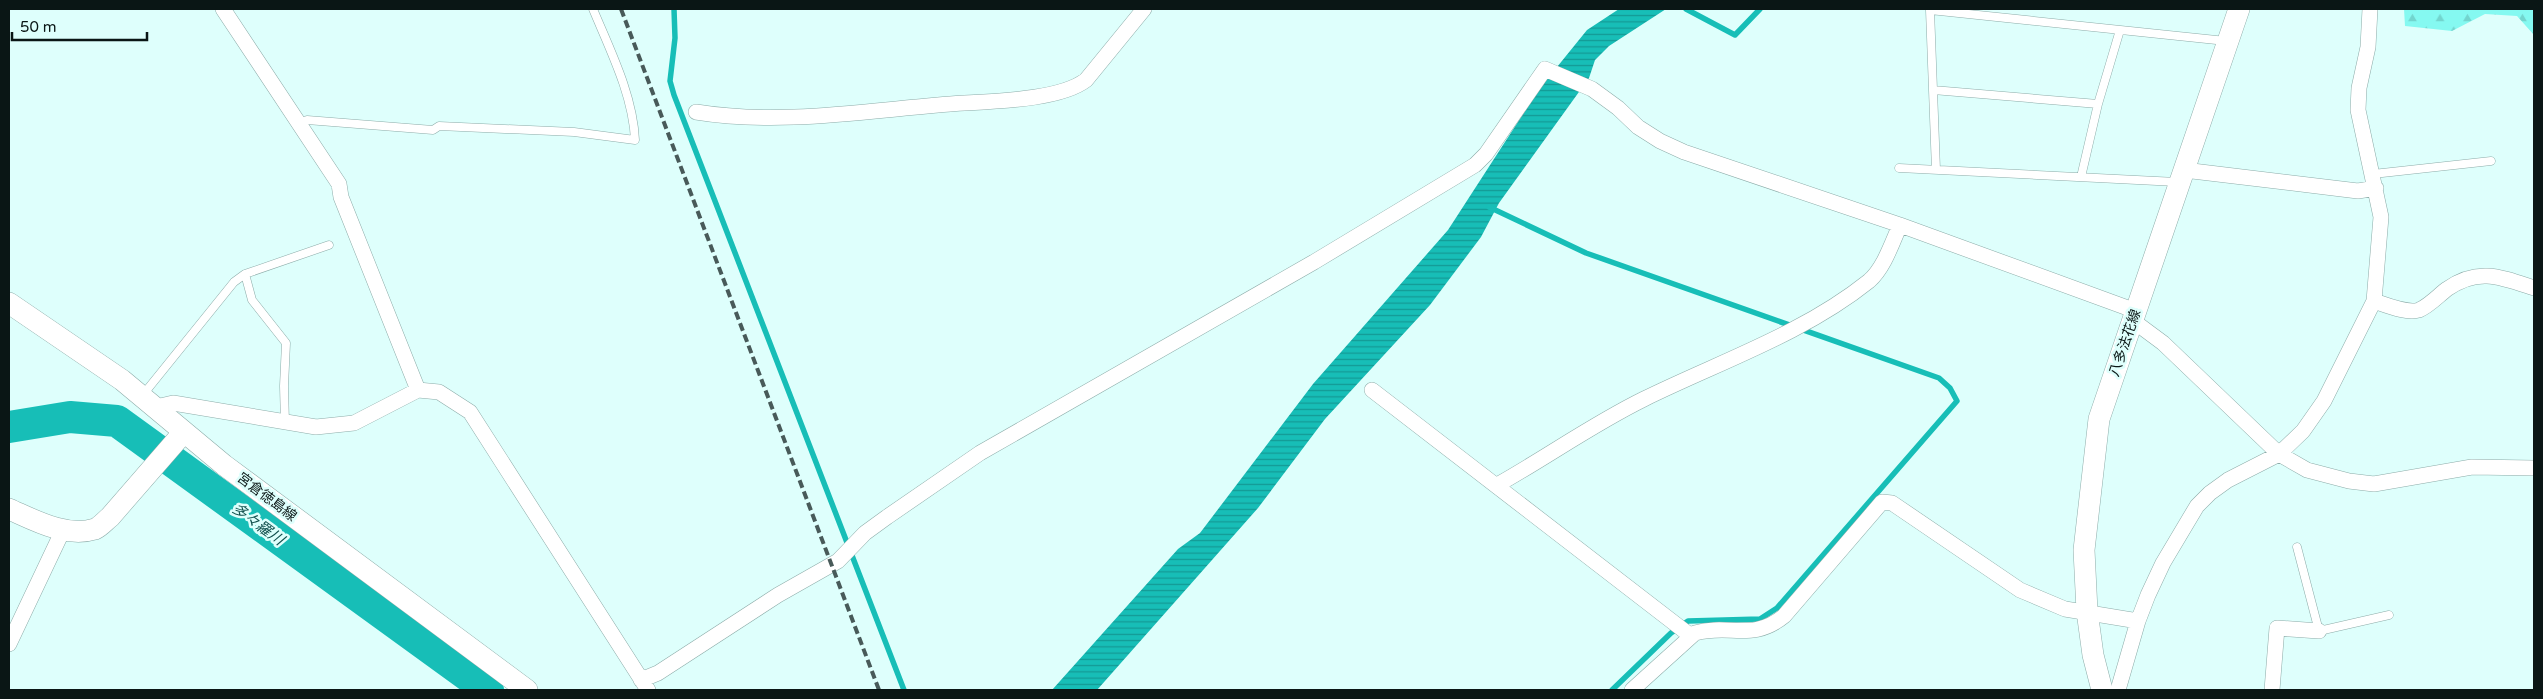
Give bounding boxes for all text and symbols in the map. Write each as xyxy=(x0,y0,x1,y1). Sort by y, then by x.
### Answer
scale bar xyxy=(12,10,148,42)
text: 50 m xyxy=(20,18,57,36)
street label: 八多法花線 xyxy=(2106,307,2144,379)
street label: 宮倉徳島線 xyxy=(234,469,300,525)
water label: 多々羅川 xyxy=(228,499,289,550)

